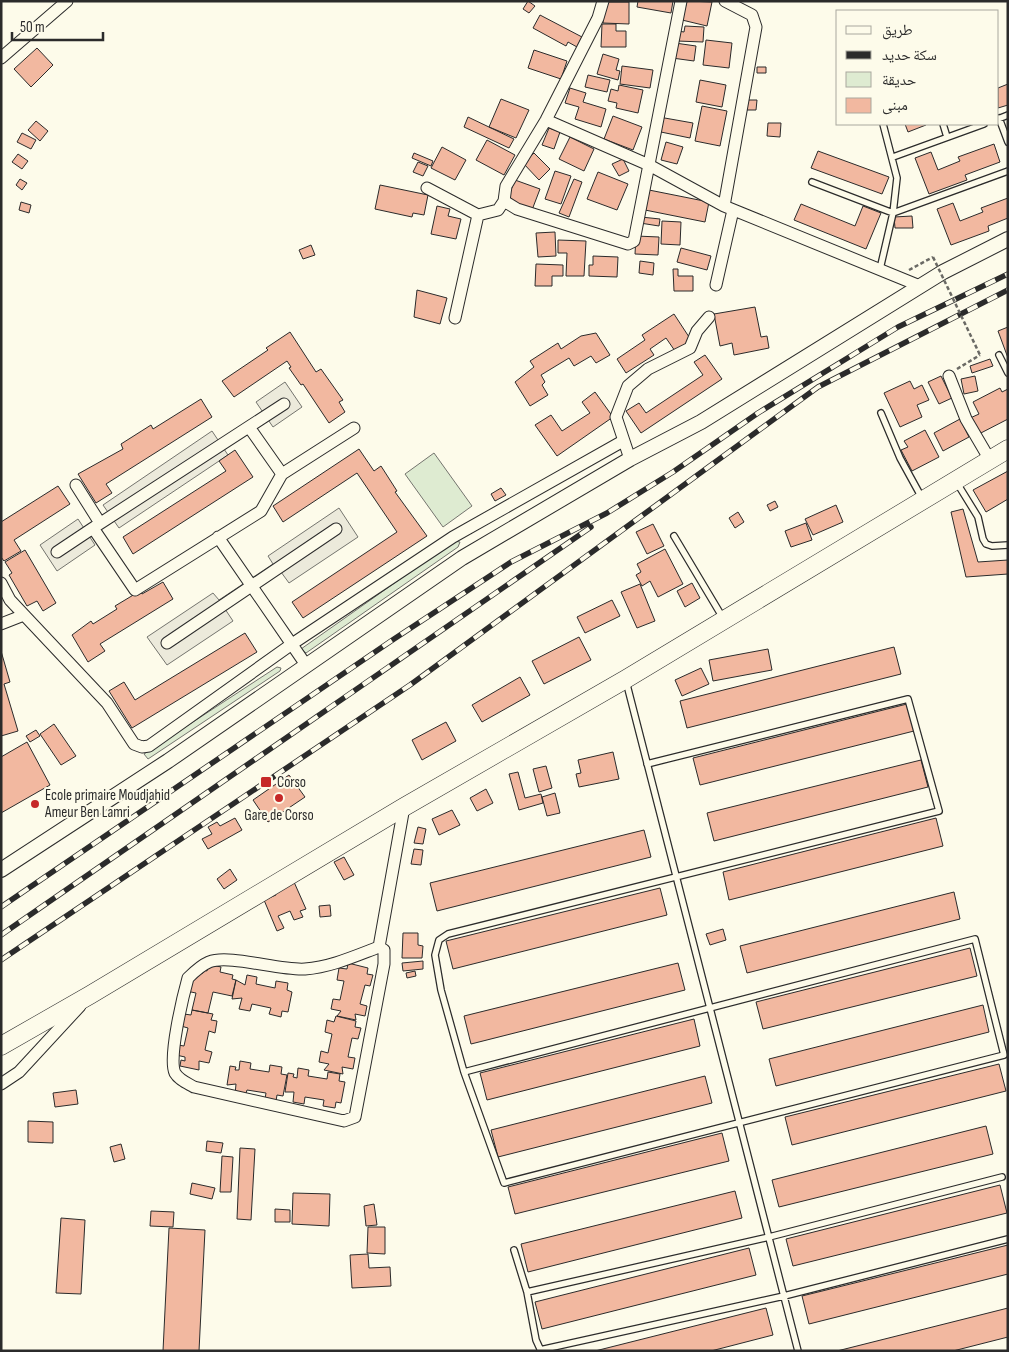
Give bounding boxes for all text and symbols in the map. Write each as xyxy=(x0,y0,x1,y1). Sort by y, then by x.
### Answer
scale bar xyxy=(12,10,104,42)
legend xyxy=(836,10,999,125)
text: 50 m xyxy=(20,18,45,37)
text: طريق xyxy=(882,21,913,40)
text: سكة حديد xyxy=(882,46,937,65)
text: حديقة xyxy=(882,71,917,90)
text: مبنى xyxy=(882,96,908,115)
place label: Corso xyxy=(277,773,306,792)
marker: Corso xyxy=(259,775,273,789)
place label: Ecole primaire Moudjahid Ameur Ben Lamri xyxy=(44,786,170,822)
marker: Gare de Corso xyxy=(273,792,285,804)
marker: Ecole primaire Moudjahid Ameur Ben Lamri xyxy=(29,798,41,810)
place label: Gare de Corso xyxy=(244,806,314,825)

